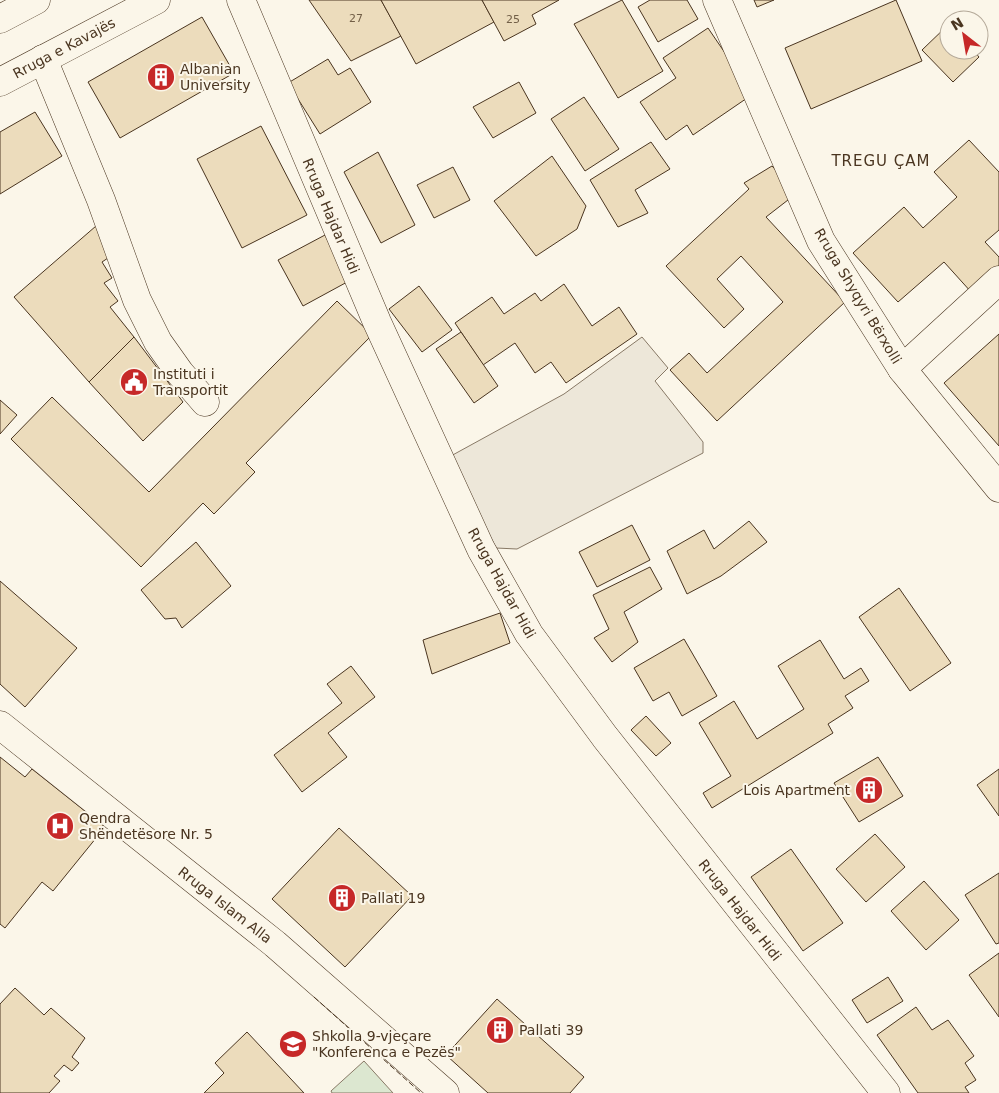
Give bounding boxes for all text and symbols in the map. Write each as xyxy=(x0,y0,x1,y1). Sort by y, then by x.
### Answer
north arrow xyxy=(939,10,989,60)
house number: 27 xyxy=(349,12,363,25)
house number: 25 xyxy=(506,13,520,26)
street label: Rruga e Kavajës xyxy=(10,14,118,82)
text: N xyxy=(948,14,966,34)
place label: Albanian University xyxy=(180,61,251,93)
building icon: Albanian University xyxy=(146,62,176,92)
district label: TREGU ÇAM xyxy=(830,152,931,170)
street label: Rruga Hajdar Hidi xyxy=(299,156,363,276)
street label: Rruga Shyqyri Bërxolli xyxy=(811,225,905,367)
place label: Instituti i Transportit xyxy=(152,366,229,398)
public building icon: Instituti i Transportit xyxy=(119,367,149,397)
street label: Rruga Hajdar Hidi xyxy=(465,525,539,641)
building icon: Lois Apartment xyxy=(854,775,884,805)
place label: Lois Apartment xyxy=(743,782,851,798)
place label: Qendra Shëndetësore Nr. 5 xyxy=(79,810,213,842)
hospital icon: Qendra Shëndetësore Nr. 5 xyxy=(45,811,75,841)
street label: Rruga Hajdar Hidi xyxy=(695,856,785,964)
street label: Rruga Islam Alla xyxy=(175,864,275,946)
building icon: Pallati 19 xyxy=(327,883,357,913)
place label: Pallati 19 xyxy=(361,890,425,906)
building icon: Pallati 39 xyxy=(485,1015,515,1045)
place label: Pallati 39 xyxy=(519,1022,583,1038)
place label: Shkolla 9-vjeçare "Konferenca e Pezës" xyxy=(312,1028,461,1060)
school or university icon: Shkolla 9-vjeçare "Konferenca e Pezës" xyxy=(278,1029,308,1059)

